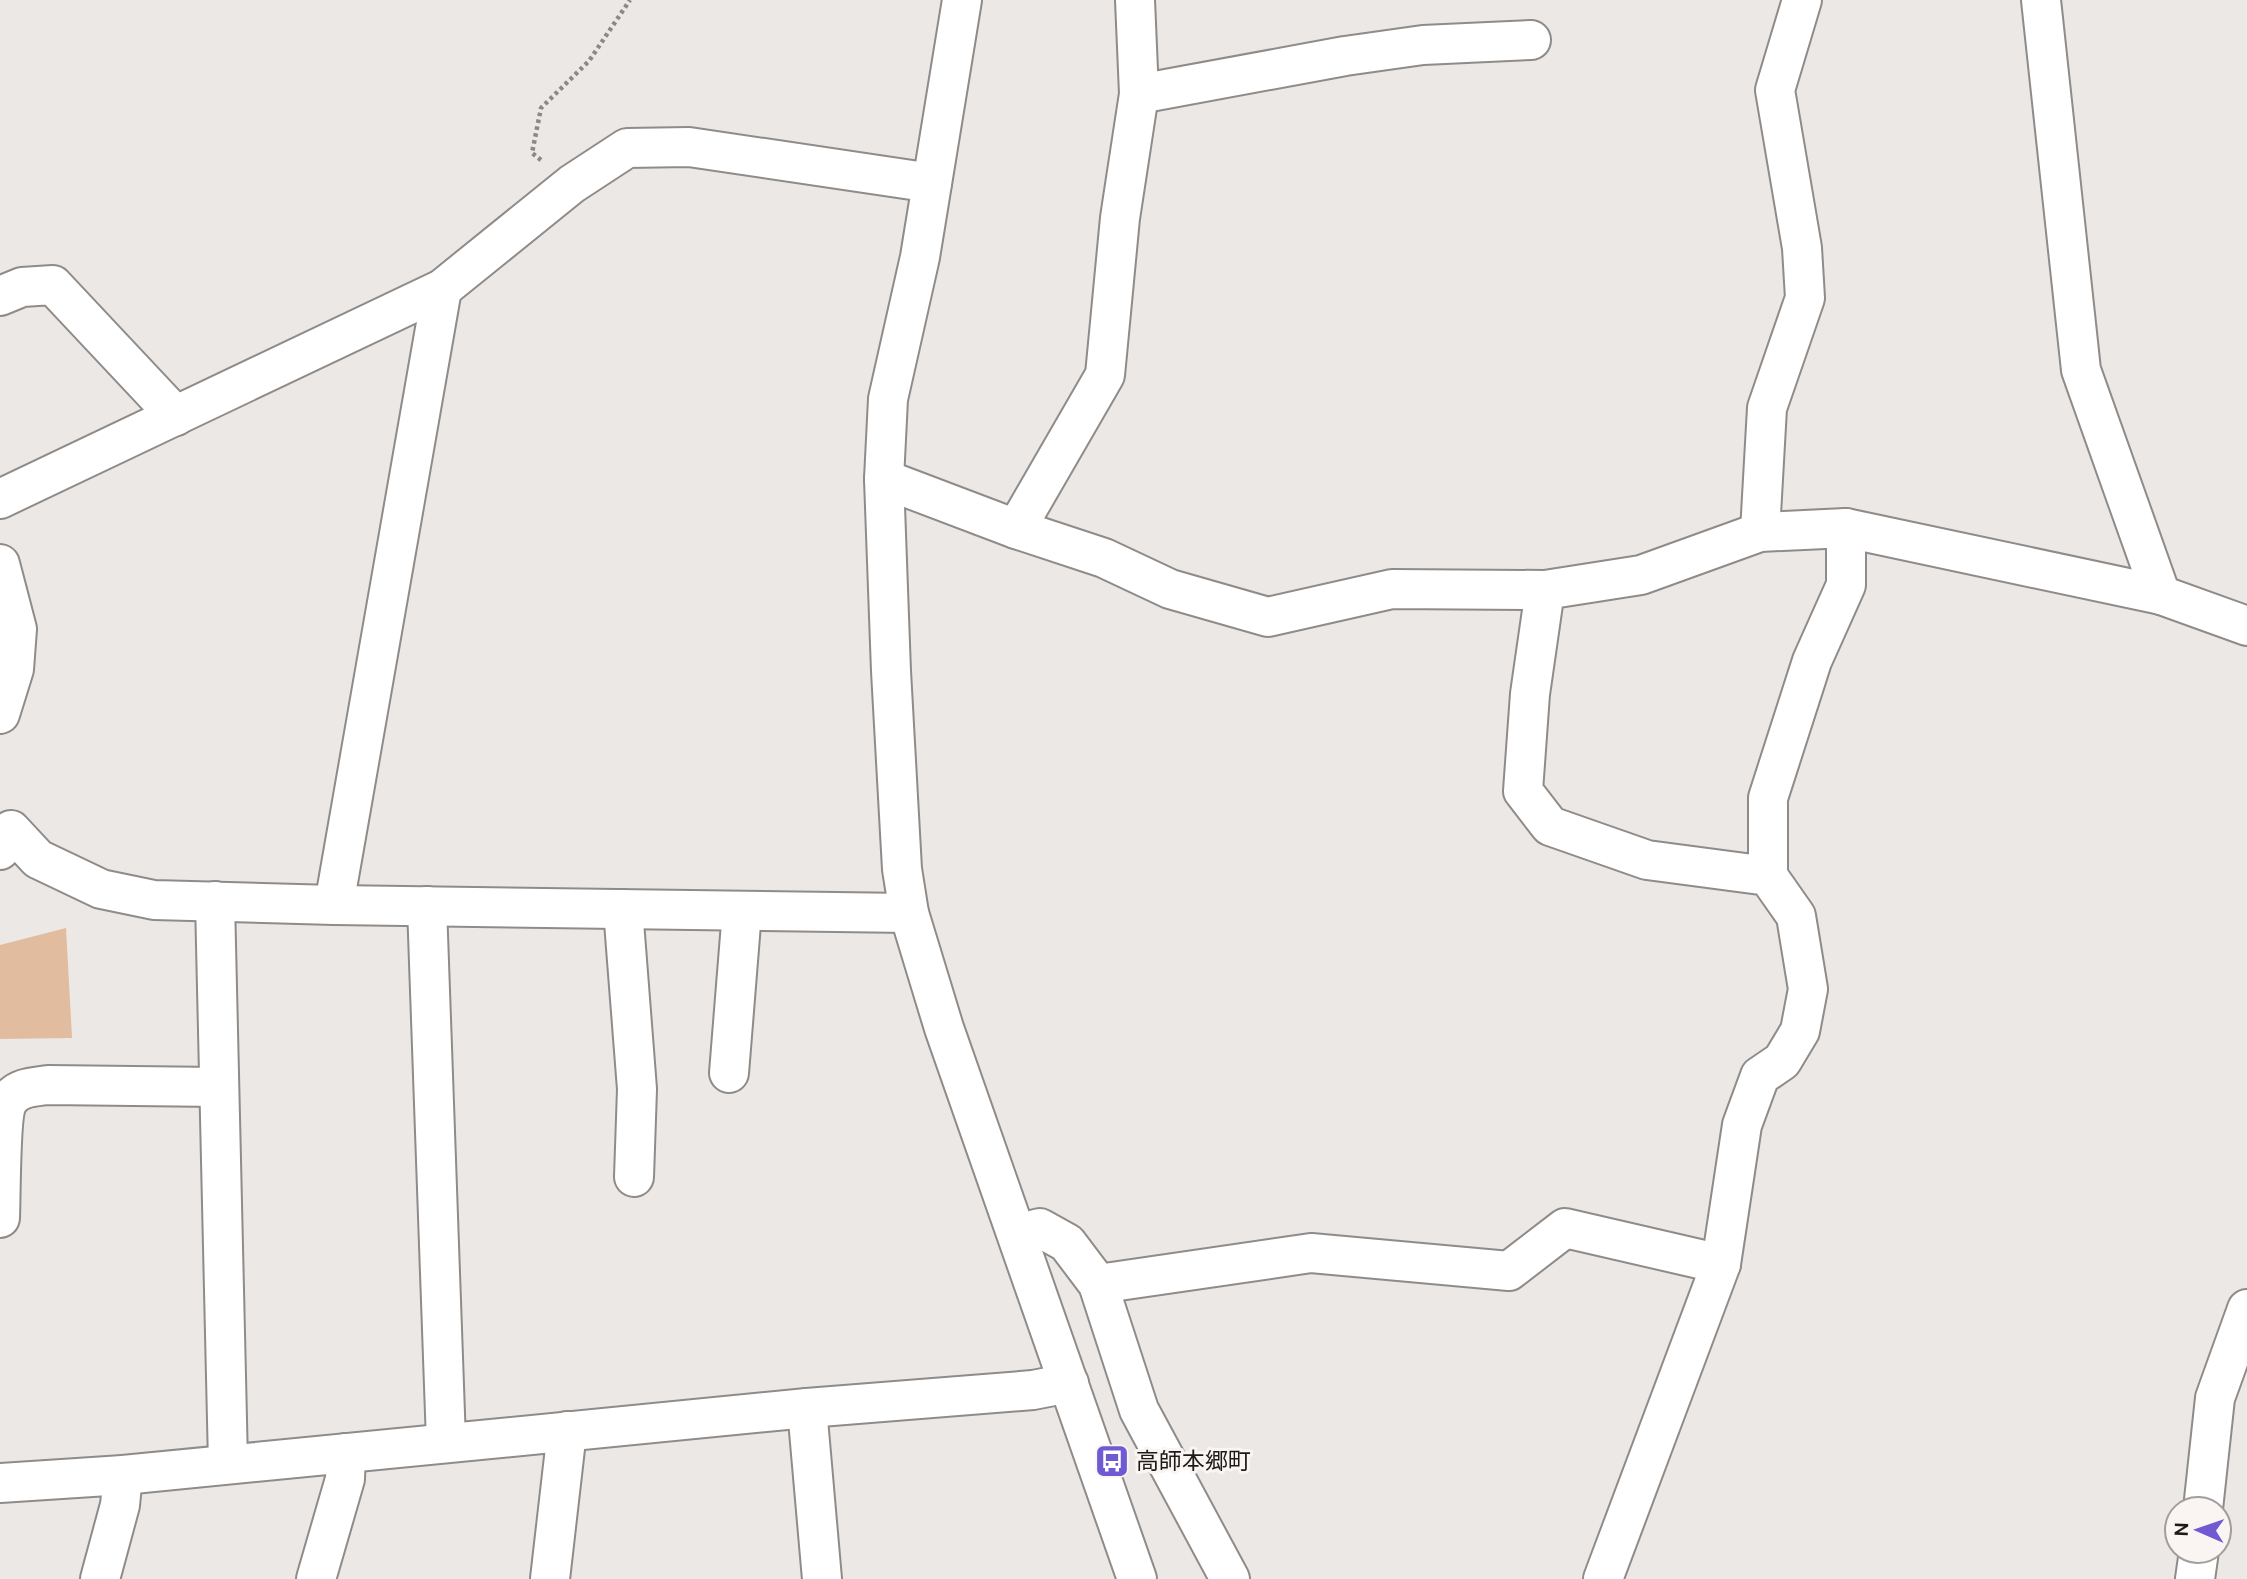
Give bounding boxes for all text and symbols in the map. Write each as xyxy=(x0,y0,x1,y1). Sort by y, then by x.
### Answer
bus stop icon: 高師本郷町 xyxy=(1093,1442,1131,1480)
place label: 高師本郷町 xyxy=(1136,1446,1251,1476)
north arrow xyxy=(2163,1495,2233,1565)
text: N xyxy=(2169,1522,2194,1537)

